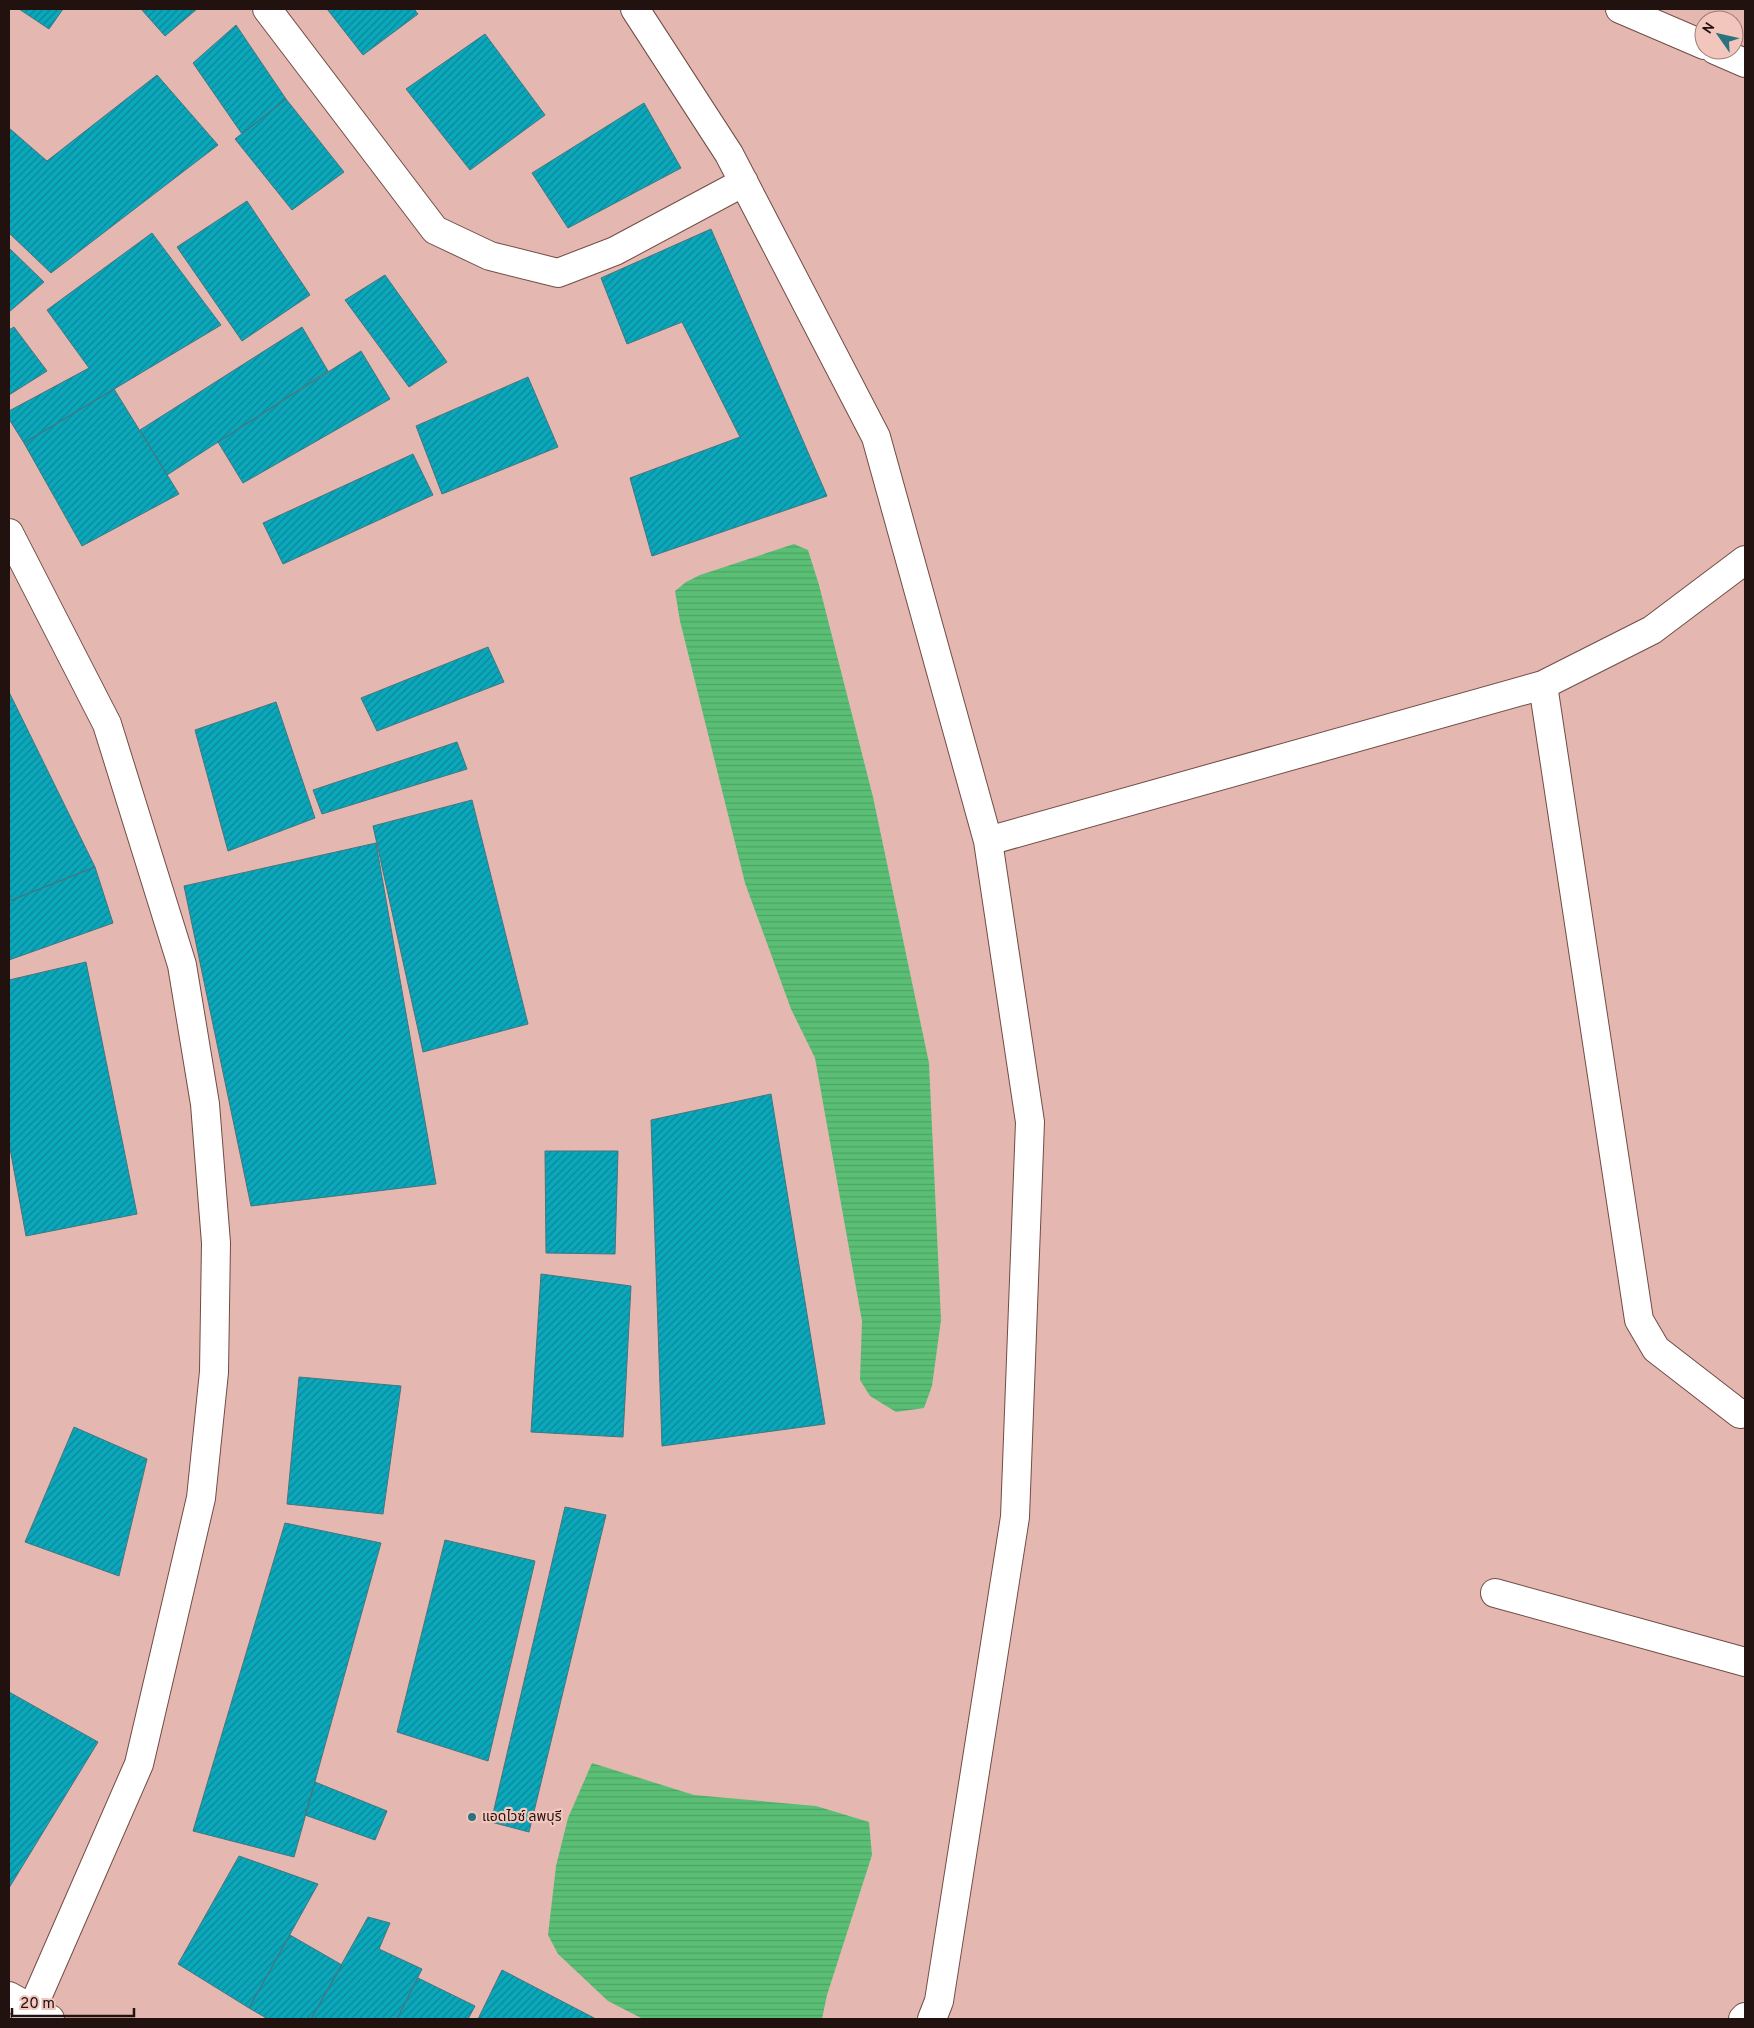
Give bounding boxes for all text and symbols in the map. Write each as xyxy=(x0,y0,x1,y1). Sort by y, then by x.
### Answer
north arrow xyxy=(1694,10,1744,60)
text: N xyxy=(1700,20,1719,37)
place label: แอดไวซ์ ลพบุรี xyxy=(482,1809,562,1826)
marker: แอดไวซ์ ลพบุรี xyxy=(466,1811,478,1823)
scale bar xyxy=(12,1986,135,2018)
text: 20 m xyxy=(20,1995,55,2014)

